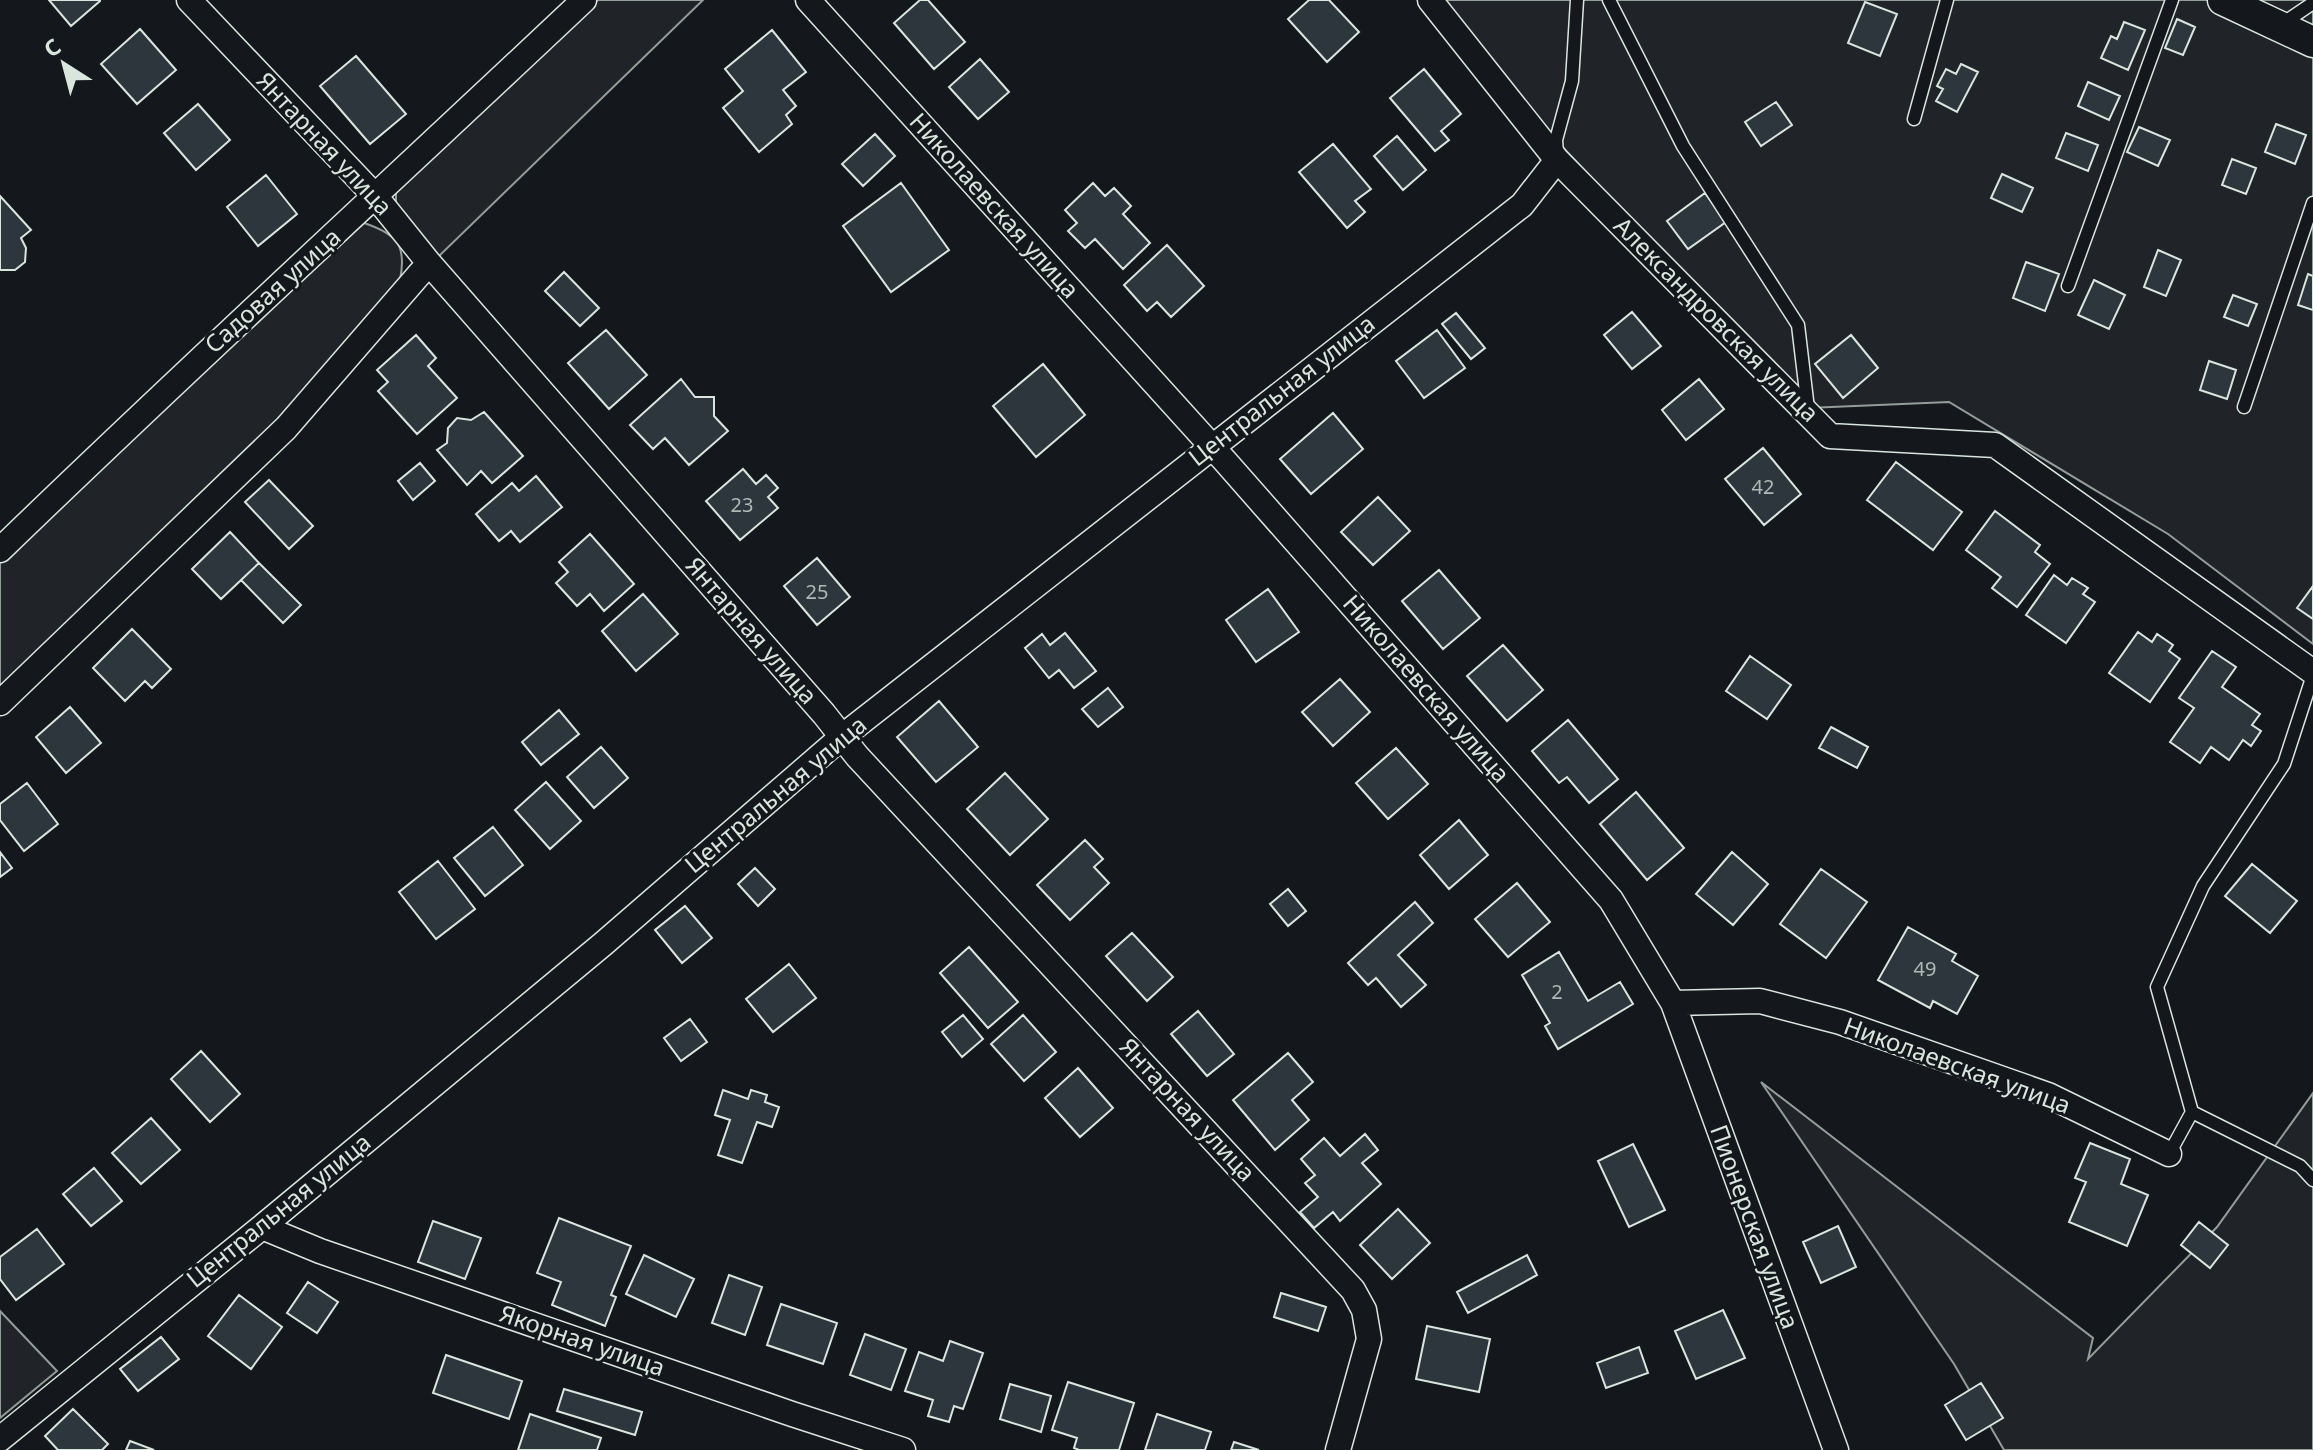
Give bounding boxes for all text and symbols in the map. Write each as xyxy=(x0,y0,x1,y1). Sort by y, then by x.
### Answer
north arrow xyxy=(24,24,104,104)
text: С xyxy=(37,31,66,63)
street label: Янтарная улица xyxy=(250,64,400,222)
street label: Николаевская улица xyxy=(903,105,1087,305)
street label: Александровская улица xyxy=(1607,209,1827,429)
street label: Садовая улица xyxy=(197,220,347,360)
street label: Центральная улица xyxy=(1181,307,1381,473)
house number: 42 xyxy=(1752,473,1774,500)
house number: 23 xyxy=(731,491,753,518)
street label: Янтарная улица xyxy=(679,549,825,711)
house number: 25 xyxy=(806,578,828,605)
street label: Николаевская улица xyxy=(1336,587,1518,789)
street label: Центральная улица xyxy=(677,708,873,880)
house number: 49 xyxy=(1914,955,1936,982)
house number: 2 xyxy=(1551,978,1563,1005)
street label: Николаевская улица xyxy=(1840,1008,2075,1121)
street label: Янтарная улица xyxy=(1113,1030,1263,1188)
street label: Пионерская улица xyxy=(1703,1120,1808,1333)
street label: Центральная улица xyxy=(179,1125,377,1294)
street label: Якорная улица xyxy=(495,1296,669,1383)

